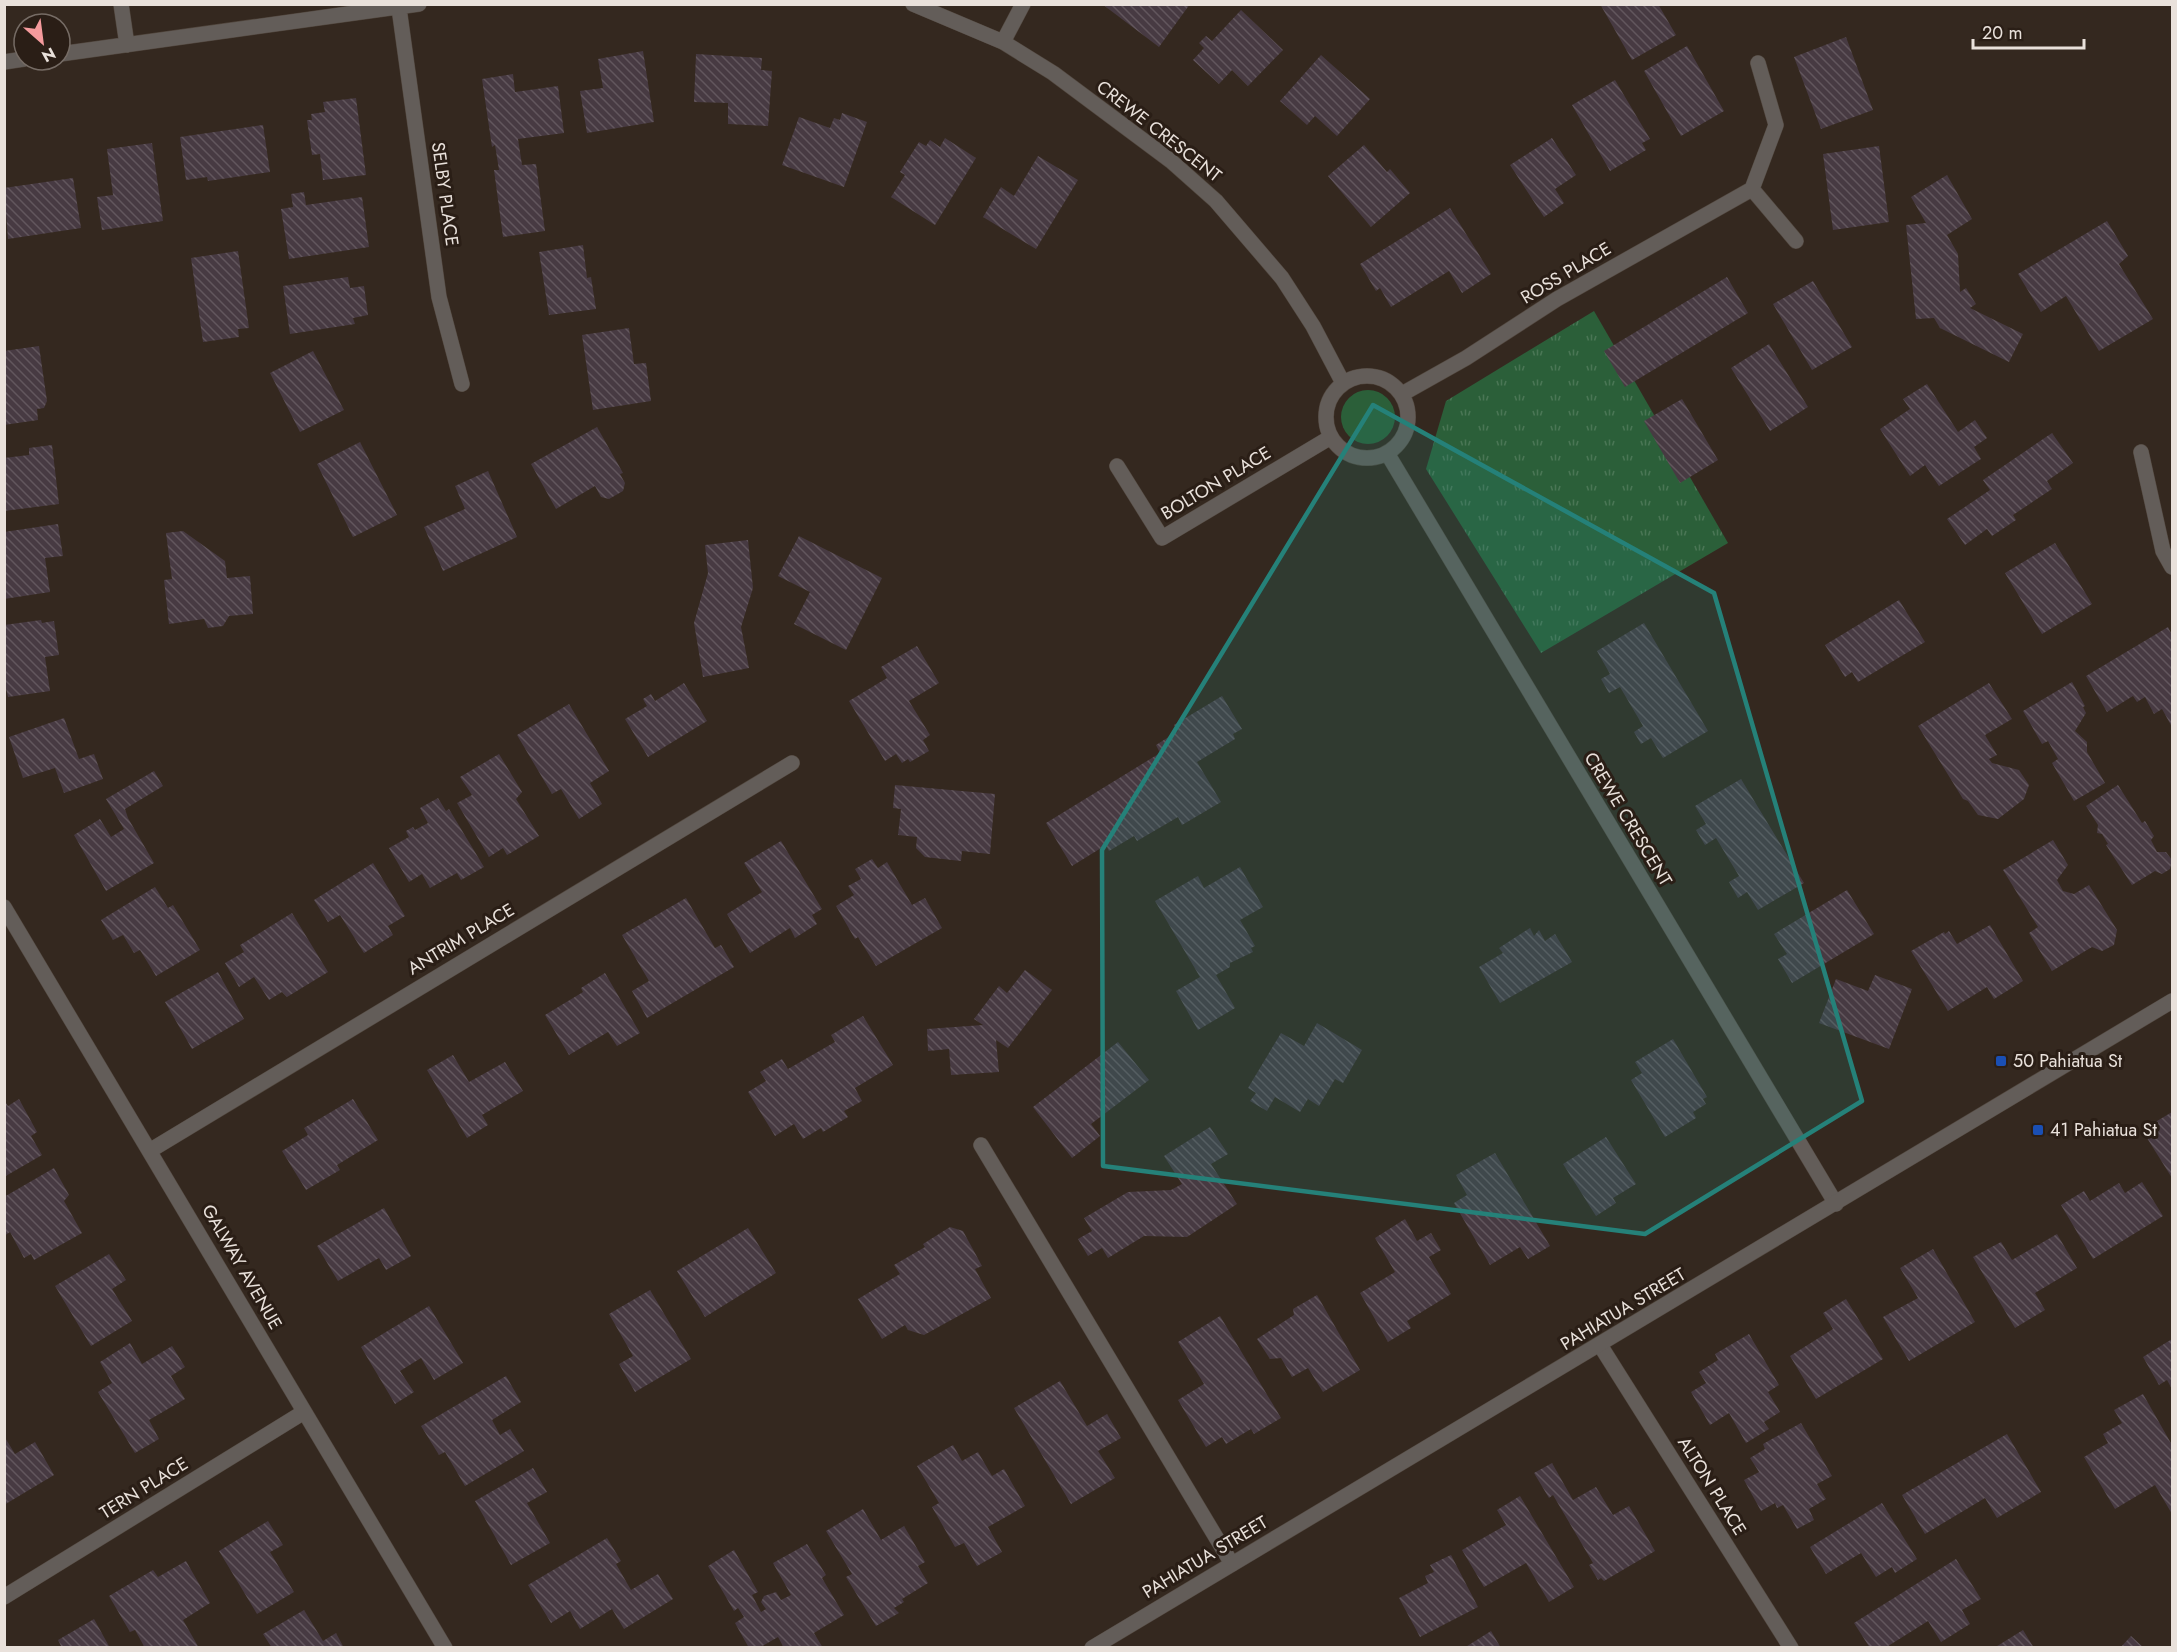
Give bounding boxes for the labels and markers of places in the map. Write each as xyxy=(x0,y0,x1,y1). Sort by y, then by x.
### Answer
place label: 50 Pahiatua St xyxy=(2013,1048,2123,1074)
marker: 50 Pahiatua St xyxy=(1994,1054,2008,1068)
place label: 41 Pahiatua St xyxy=(2050,1117,2157,1143)
marker: 41 Pahiatua St xyxy=(2031,1123,2045,1137)

